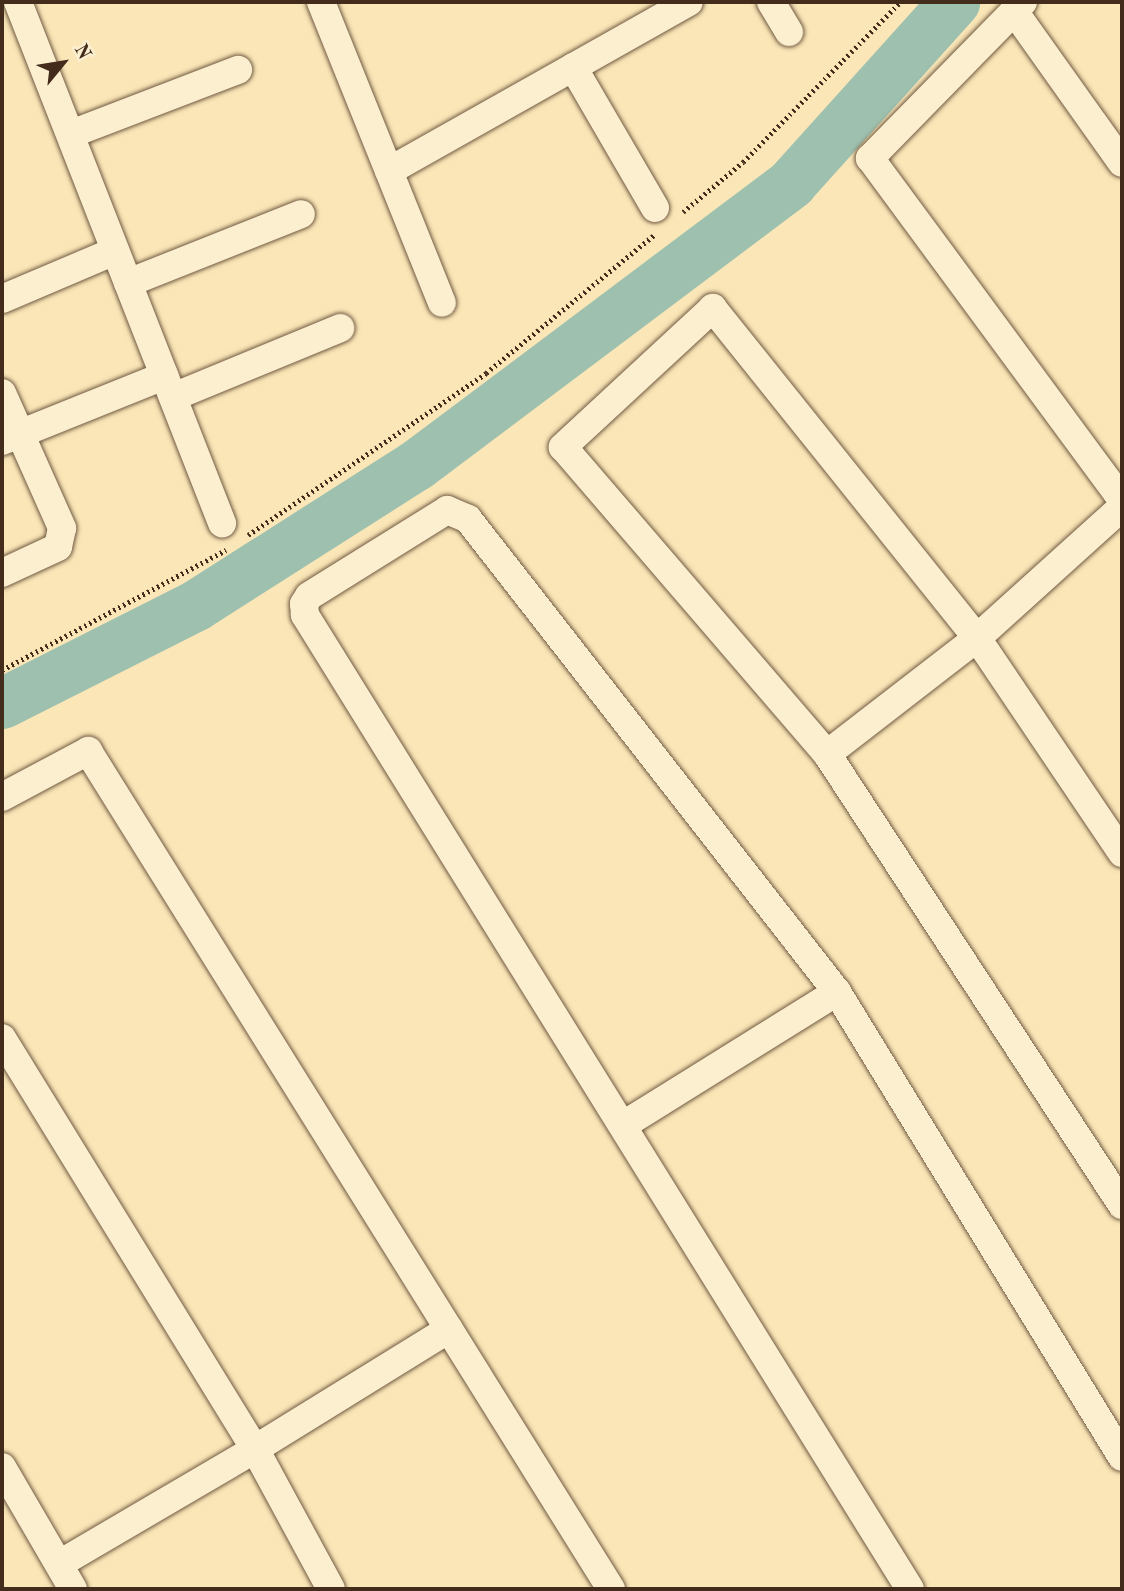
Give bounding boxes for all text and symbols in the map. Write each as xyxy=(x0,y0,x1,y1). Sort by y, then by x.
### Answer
north arrow xyxy=(28,28,98,98)
text: N xyxy=(70,41,93,63)

